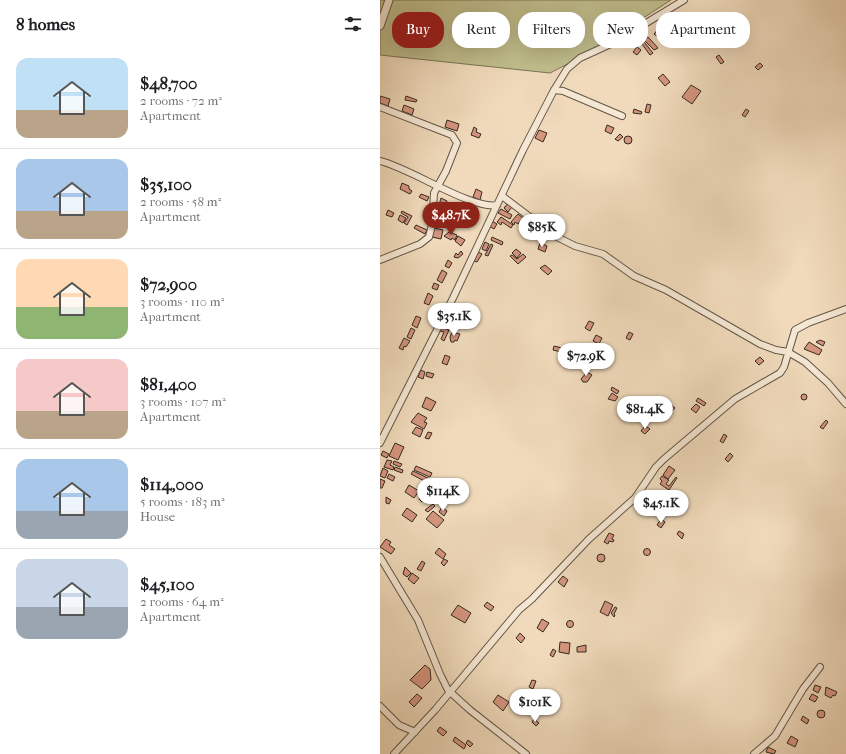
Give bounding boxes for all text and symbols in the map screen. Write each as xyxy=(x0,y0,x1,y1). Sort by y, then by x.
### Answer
chip: Buy xyxy=(392,12,444,48)
chip: Rent xyxy=(452,12,510,48)
chip: Filters xyxy=(518,12,585,48)
chip: New xyxy=(593,12,648,48)
chip: Apartment xyxy=(656,12,750,48)
icon: filters xyxy=(342,13,364,35)
text: 8 homes xyxy=(16,14,75,34)
text: $48,700 xyxy=(140,73,197,93)
icon: home xyxy=(48,74,96,122)
text: 2 rooms · 72 m² xyxy=(140,93,222,108)
text: Apartment xyxy=(140,108,201,123)
text: $35,100 xyxy=(140,174,192,194)
icon: home xyxy=(48,175,96,223)
text: 2 rooms · 58 m² xyxy=(140,194,221,209)
pin: $48.7K xyxy=(418,202,484,236)
text: $48.7K xyxy=(432,207,470,222)
text: Apartment xyxy=(140,209,201,224)
pin: $85K xyxy=(518,214,566,248)
text: $85K xyxy=(528,219,556,234)
text: $72,900 xyxy=(140,274,197,294)
icon: home xyxy=(48,275,96,323)
text: 3 rooms · 110 m² xyxy=(140,294,224,309)
pin: $35.1K xyxy=(421,303,487,337)
text: $35.1K xyxy=(437,308,471,323)
text: Apartment xyxy=(140,309,201,324)
pin: $72.9K xyxy=(553,343,619,377)
text: $72.9K xyxy=(567,348,605,363)
text: $81,400 xyxy=(140,374,197,394)
icon: home xyxy=(48,375,96,423)
text: 3 rooms · 107 m² xyxy=(140,394,226,409)
pin: $81.4K xyxy=(612,396,678,430)
text: $81.4K xyxy=(626,401,664,416)
text: Apartment xyxy=(140,409,201,424)
text: $114,000 xyxy=(140,474,204,494)
icon: home xyxy=(48,475,96,523)
pin: $114K xyxy=(415,478,471,512)
text: $114K xyxy=(426,483,460,498)
pin: $45.1K xyxy=(628,490,694,524)
text: 5 rooms · 183 m² xyxy=(140,494,225,509)
text: $45.1K xyxy=(643,495,679,510)
text: House xyxy=(140,509,175,524)
text: $45,100 xyxy=(140,574,195,594)
icon: home xyxy=(48,575,96,623)
text: 2 rooms · 64 m² xyxy=(140,594,224,609)
text: Apartment xyxy=(140,609,201,624)
pin: $101K xyxy=(507,689,563,723)
text: $101K xyxy=(519,694,551,709)

